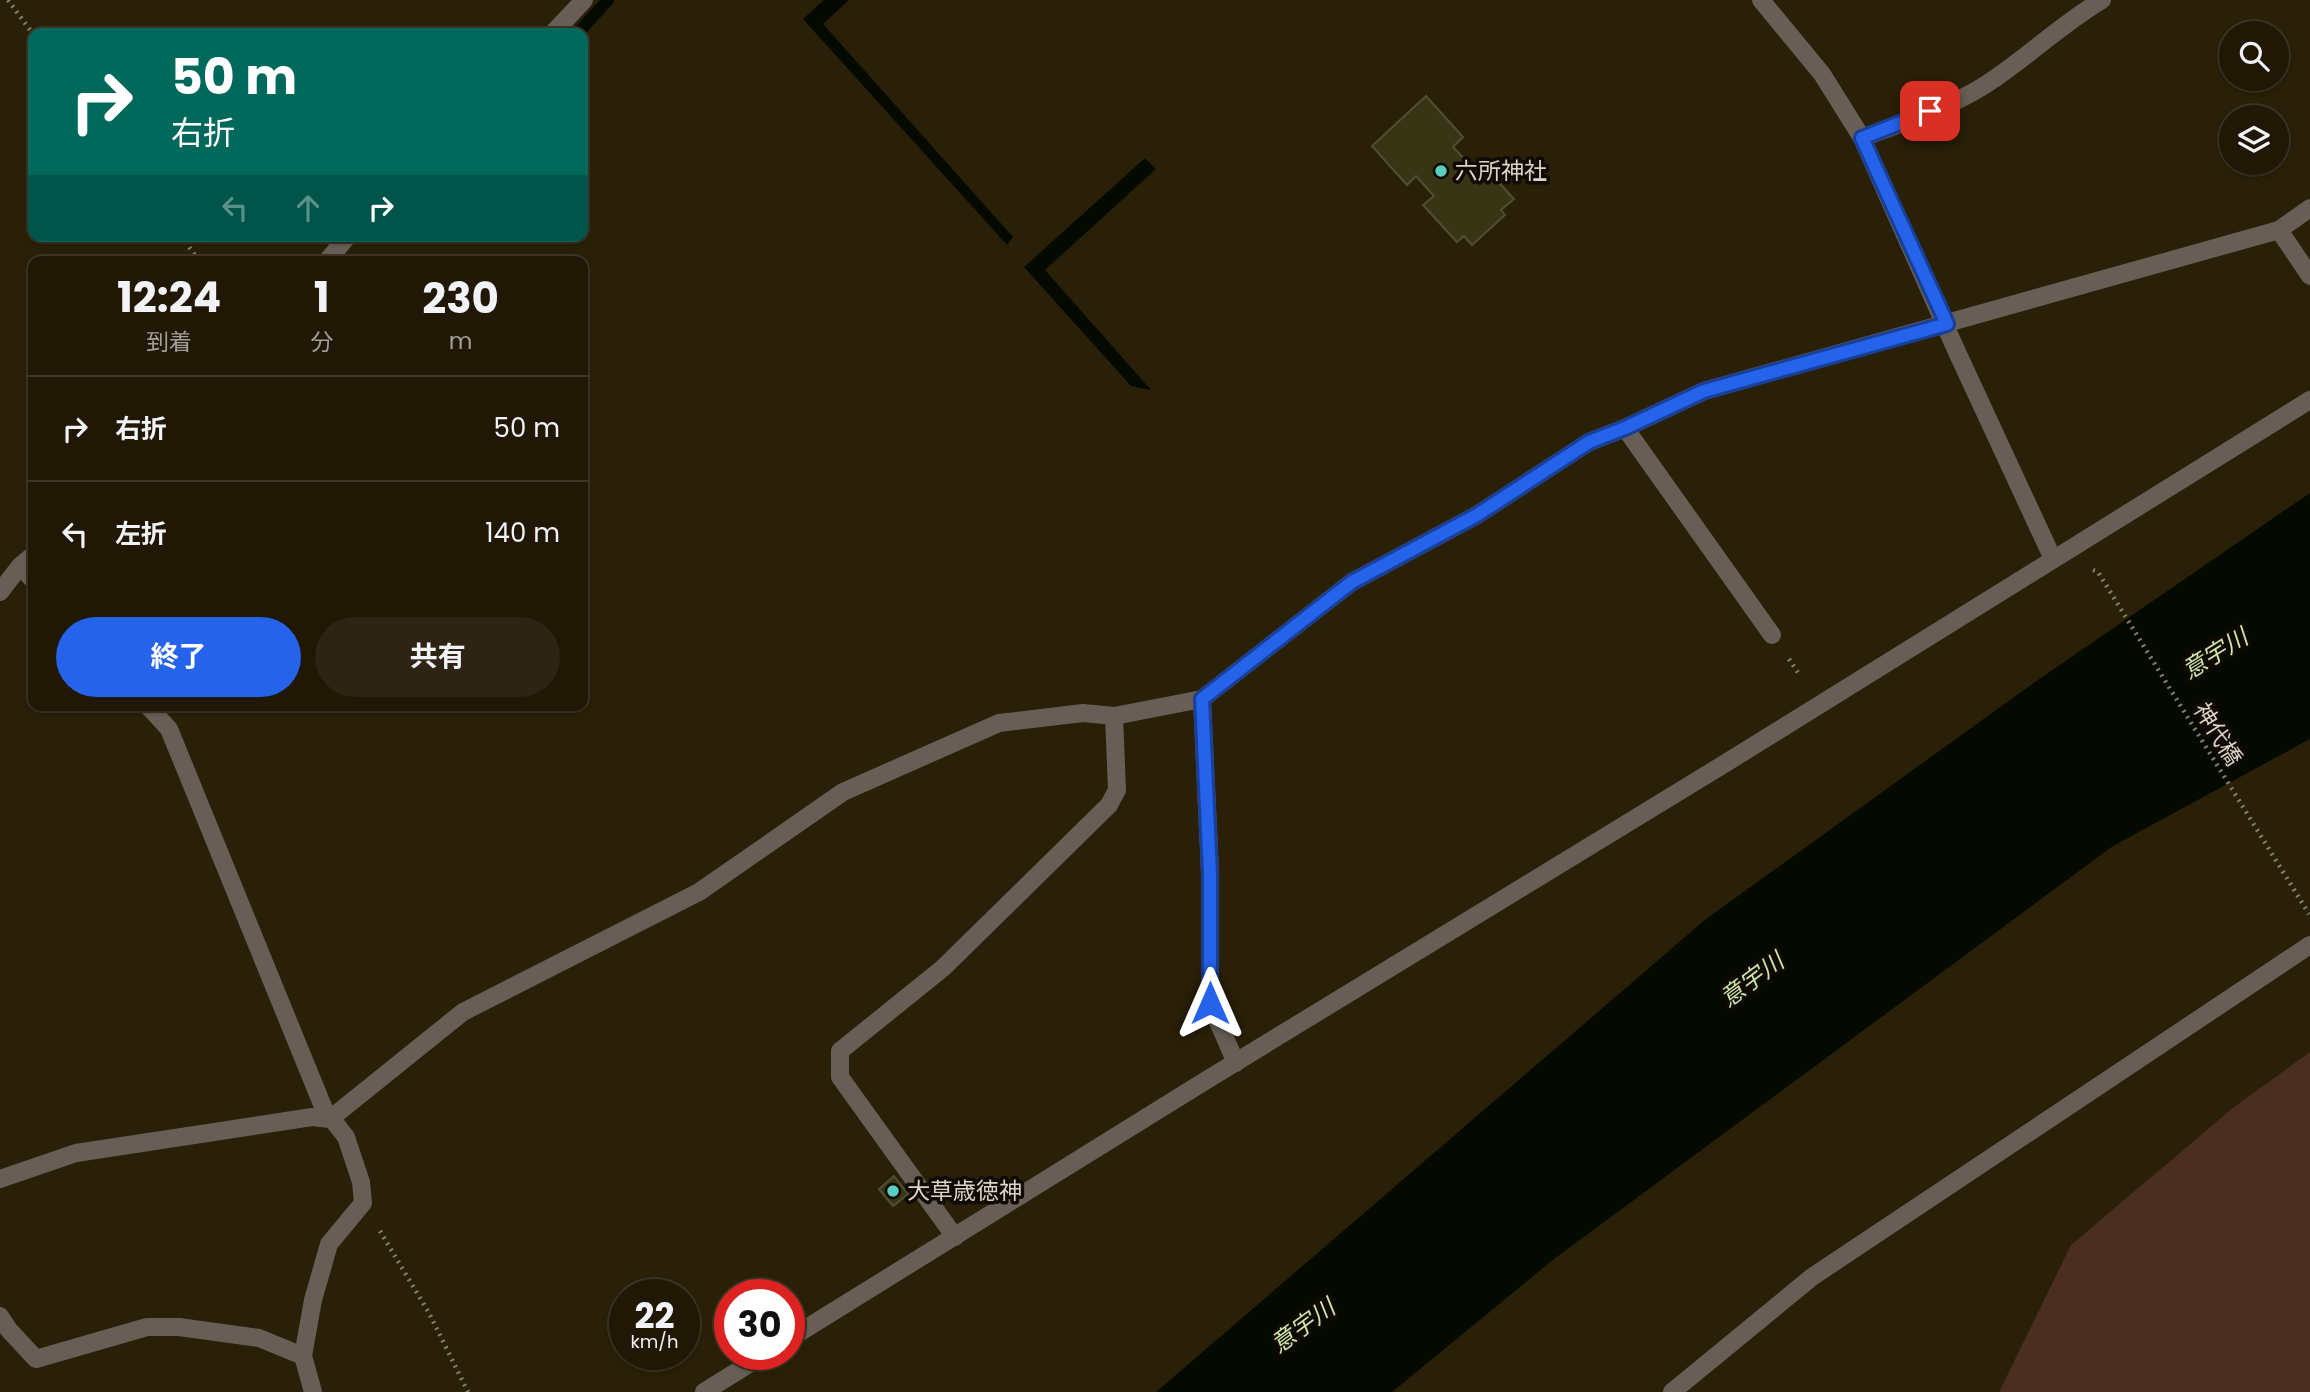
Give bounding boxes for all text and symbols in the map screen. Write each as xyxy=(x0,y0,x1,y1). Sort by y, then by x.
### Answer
map controls xyxy=(2219,21,2289,175)
button: search xyxy=(2219,21,2289,91)
text: 50 m xyxy=(171,43,297,111)
icon: right xyxy=(56,56,147,147)
pin xyxy=(1900,81,1960,141)
icon: arrive xyxy=(1911,92,1949,130)
button: layers xyxy=(2219,105,2289,175)
text: 右折 xyxy=(171,110,235,155)
place label: 六所神社 xyxy=(1455,155,1547,187)
marker: 六所神社 xyxy=(1433,163,1449,179)
icon: left xyxy=(216,189,254,227)
icon: ahead xyxy=(289,189,327,227)
icon: right xyxy=(362,189,400,227)
text: 12:24 xyxy=(117,268,221,327)
text: 1 xyxy=(314,268,330,327)
text: 230 xyxy=(422,269,499,328)
text: m xyxy=(449,325,472,357)
text: 到着 xyxy=(146,326,192,358)
text: 分 xyxy=(310,326,333,358)
icon: right xyxy=(56,410,94,448)
text: 50 m xyxy=(494,410,560,446)
text: 右折 xyxy=(115,411,167,447)
icon: left xyxy=(56,515,94,553)
text: 140 m xyxy=(485,515,560,551)
text: 左折 xyxy=(115,516,167,552)
button: 終了 xyxy=(56,617,301,697)
button: 共有 xyxy=(315,617,560,697)
water label: 意宇川 xyxy=(2175,619,2257,687)
street label: 神代橋 xyxy=(2186,696,2250,772)
water label: 意宇川 xyxy=(1713,943,1793,1014)
position arrow xyxy=(1173,966,1247,1040)
place label: 大草歳徳神 xyxy=(907,1175,1022,1207)
marker: 大草歳徳神 xyxy=(885,1183,901,1199)
speed limit sign: 30 xyxy=(714,1279,805,1370)
water label: 意宇川 xyxy=(1264,1289,1344,1360)
text: 22 xyxy=(635,1291,674,1340)
text: km/h xyxy=(631,1329,678,1354)

